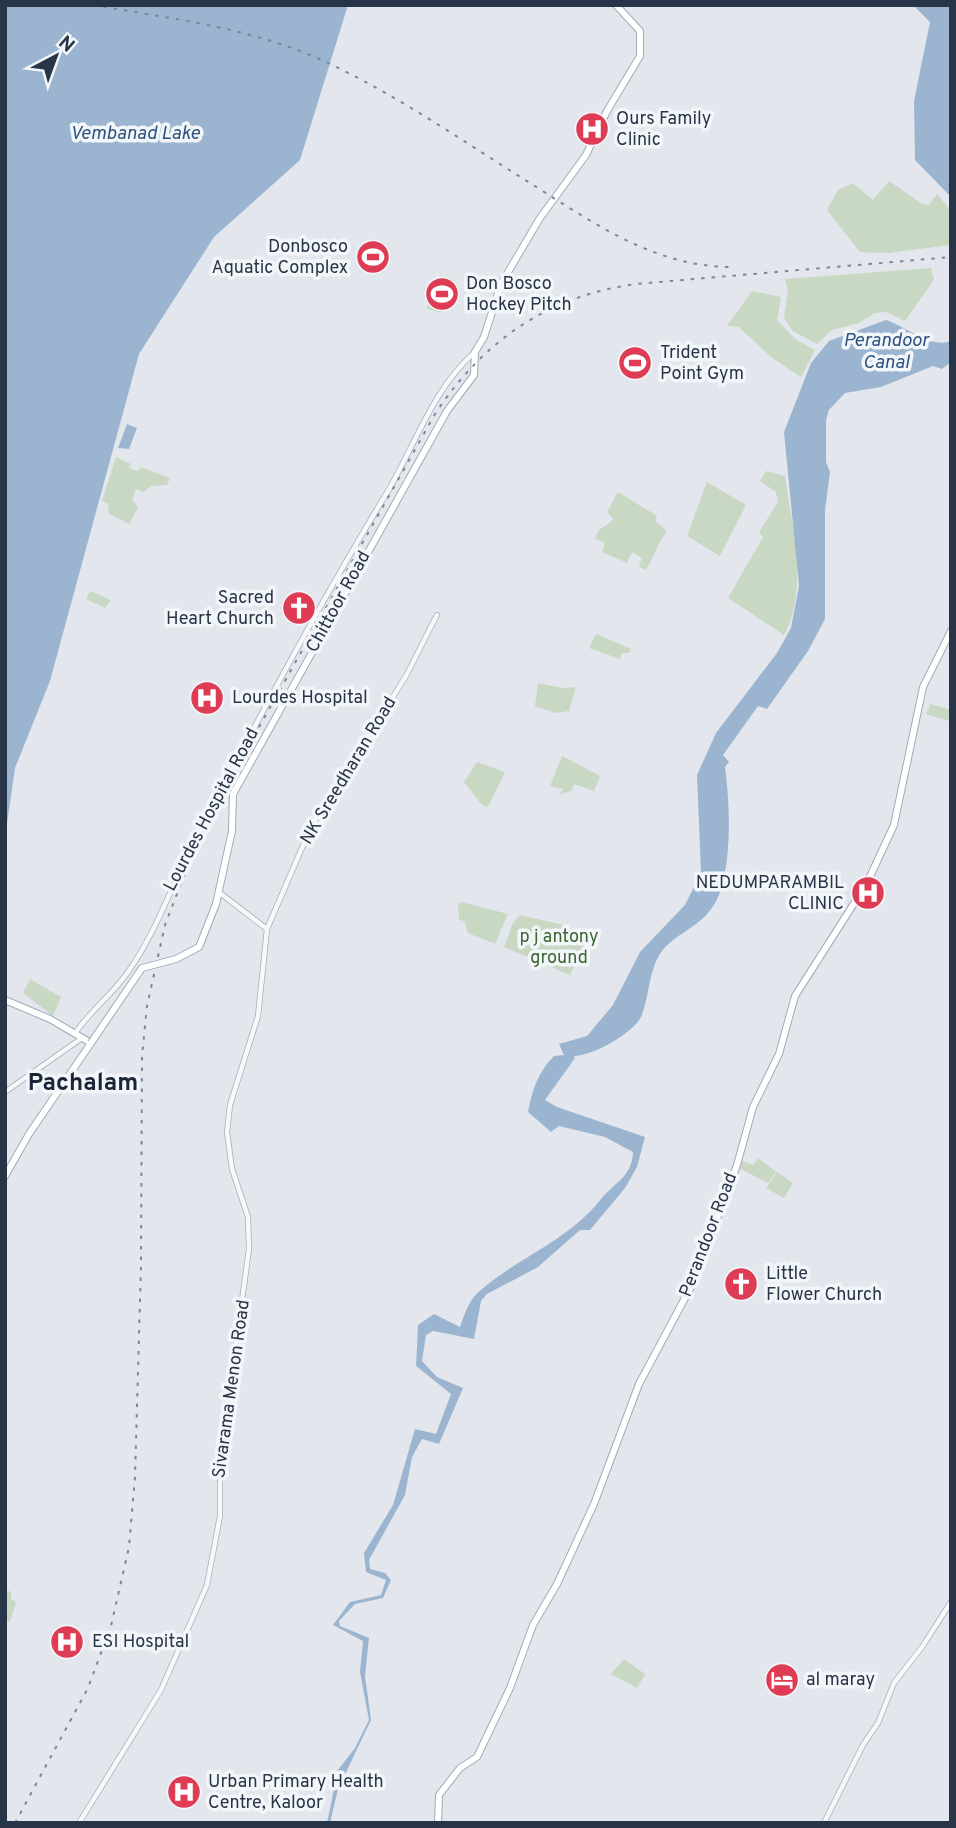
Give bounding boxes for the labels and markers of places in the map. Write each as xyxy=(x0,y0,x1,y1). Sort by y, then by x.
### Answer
place label: Ours Family Clinic xyxy=(616,108,711,152)
hospital icon: Ours Family Clinic xyxy=(573,110,611,148)
place label: Donbosco Aquatic Complex xyxy=(212,236,348,280)
sports icon: Donbosco Aquatic Complex xyxy=(354,238,392,276)
place label: Don Bosco Hockey Pitch xyxy=(466,273,572,317)
sports icon: Don Bosco Hockey Pitch xyxy=(423,275,461,313)
place label: Trident Point Gym xyxy=(660,342,744,386)
sports icon: Trident Point Gym xyxy=(616,344,654,382)
place label: Sacred Heart Church xyxy=(166,587,274,631)
church icon: Sacred Heart Church xyxy=(280,589,318,627)
hospital icon: Lourdes Hospital xyxy=(188,679,226,717)
place label: Lourdes Hospital xyxy=(232,687,368,710)
place label: NEDUMPARAMBIL CLINIC xyxy=(696,872,844,916)
hospital icon: NEDUMPARAMBIL CLINIC xyxy=(849,874,887,912)
place label: Little Flower Church xyxy=(766,1263,882,1307)
church icon: Little Flower Church xyxy=(722,1265,760,1303)
hospital icon: ESI Hospital xyxy=(48,1623,86,1661)
place label: ESI Hospital xyxy=(92,1631,189,1654)
hotel icon: al maray xyxy=(763,1661,801,1699)
place label: al maray xyxy=(806,1669,875,1692)
place label: Urban Primary Health Centre, Kaloor xyxy=(208,1771,384,1815)
hospital icon: Urban Primary Health Centre, Kaloor xyxy=(165,1773,203,1811)

